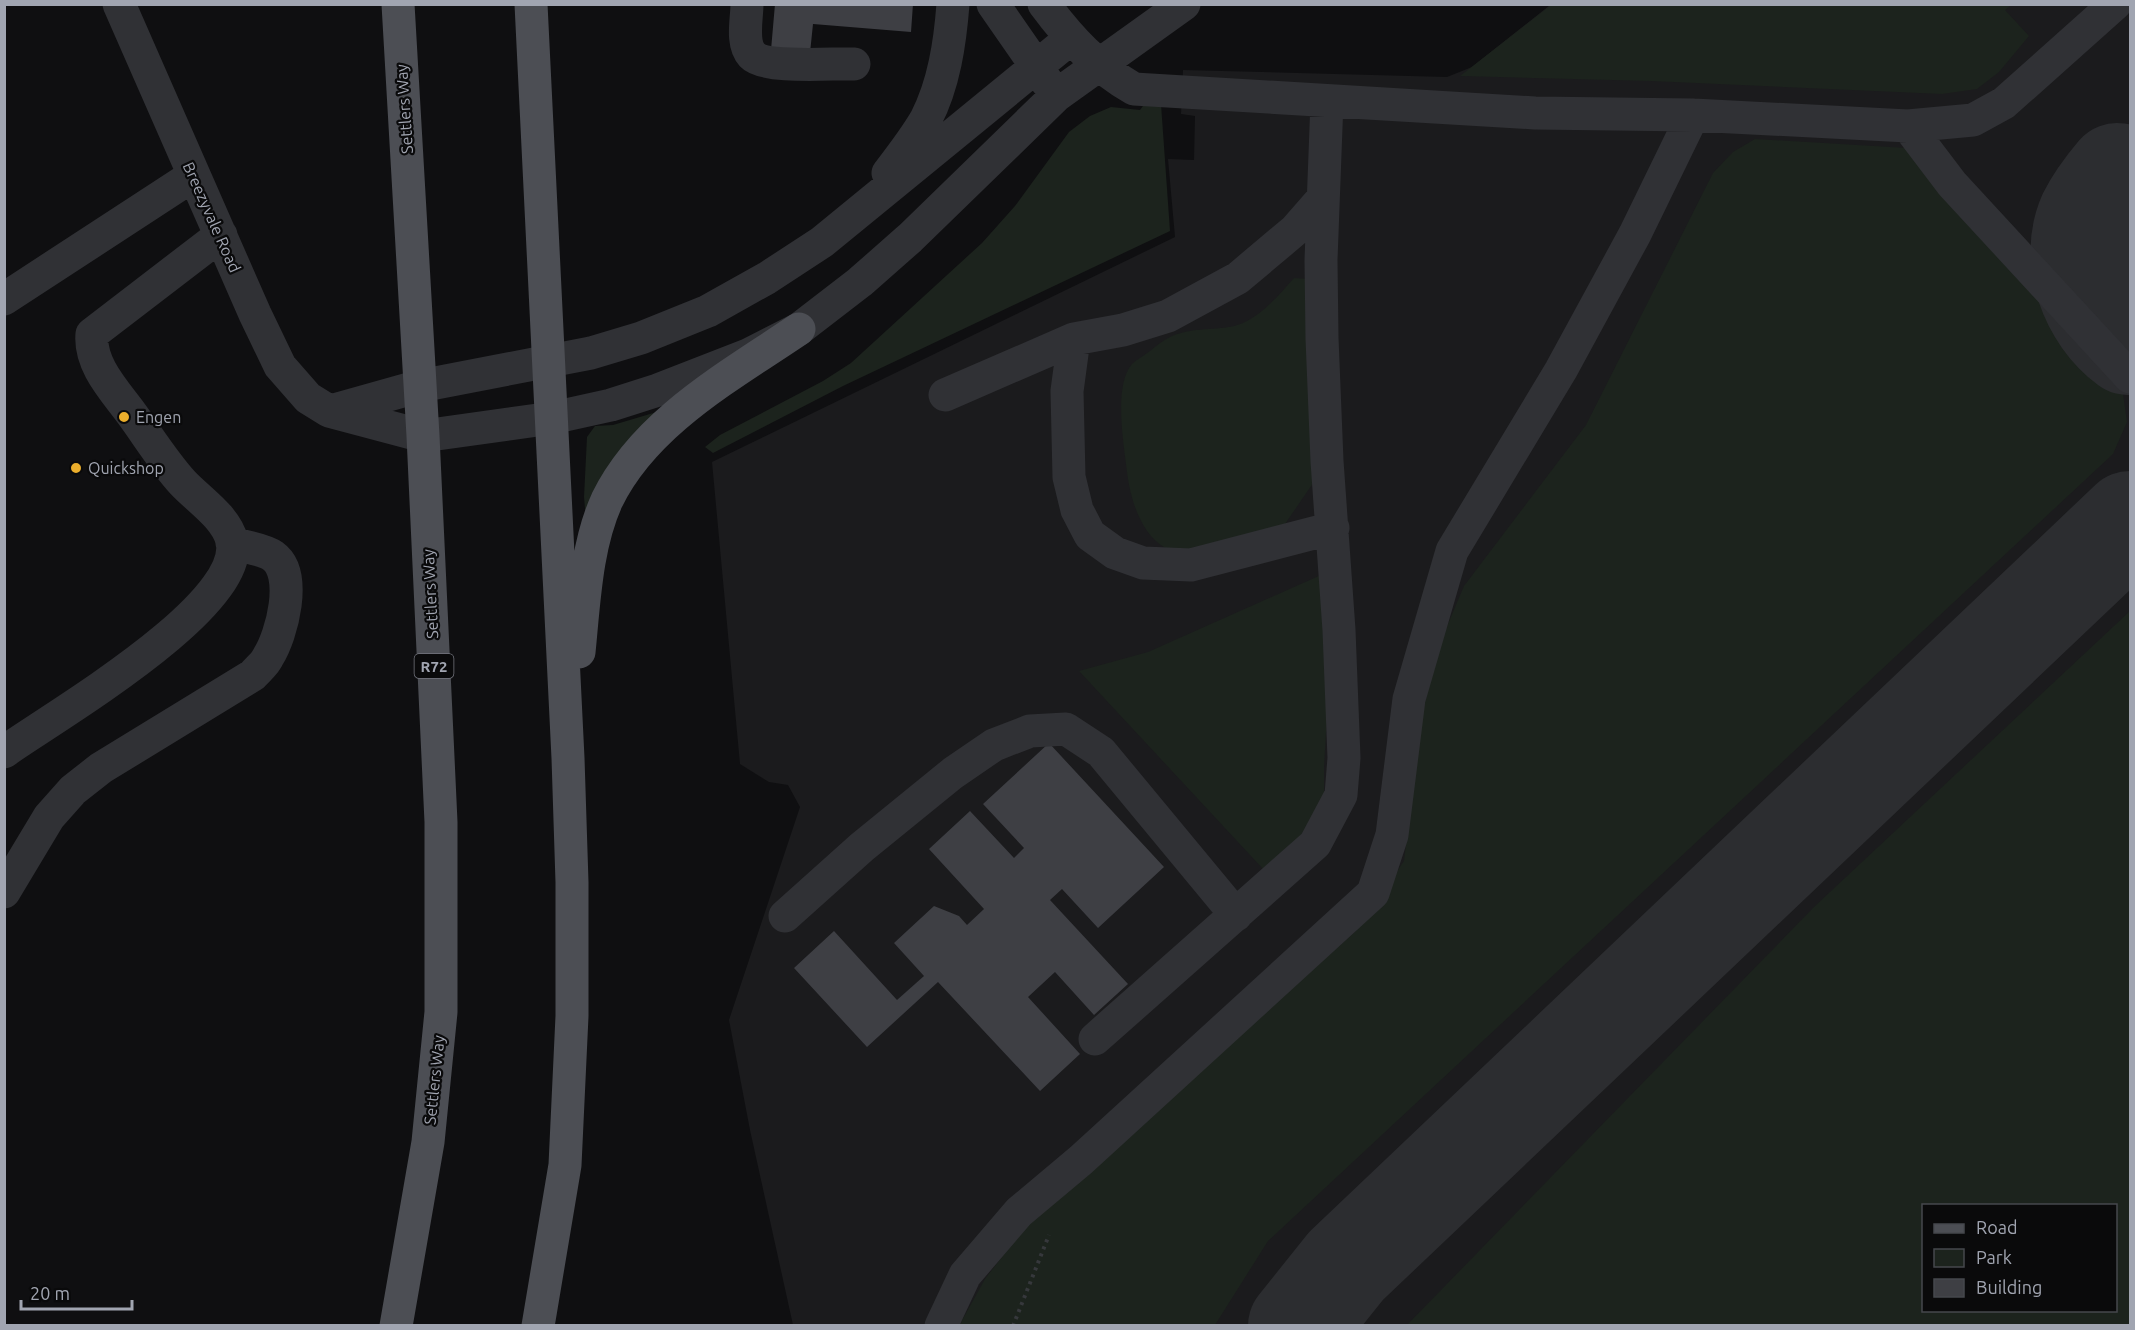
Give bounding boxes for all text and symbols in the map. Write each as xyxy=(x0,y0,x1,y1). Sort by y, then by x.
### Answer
street label: Settlers Way xyxy=(392,63,416,154)
street label: Breezyvale Road xyxy=(180,159,244,275)
place label: Engen xyxy=(136,408,181,426)
marker: Engen xyxy=(117,410,131,424)
place label: Quickshop xyxy=(88,459,164,477)
marker: Quickshop xyxy=(69,461,83,475)
street label: Settlers Way xyxy=(419,548,441,639)
road number: R72 xyxy=(414,654,454,678)
street label: Settlers Way xyxy=(420,1034,448,1126)
legend xyxy=(1922,1204,2117,1312)
text: Road xyxy=(1976,1217,2018,1237)
text: Park xyxy=(1976,1247,2012,1267)
scale bar xyxy=(21,1273,132,1311)
text: Building xyxy=(1976,1277,2042,1297)
text: 20 m xyxy=(30,1283,70,1303)

